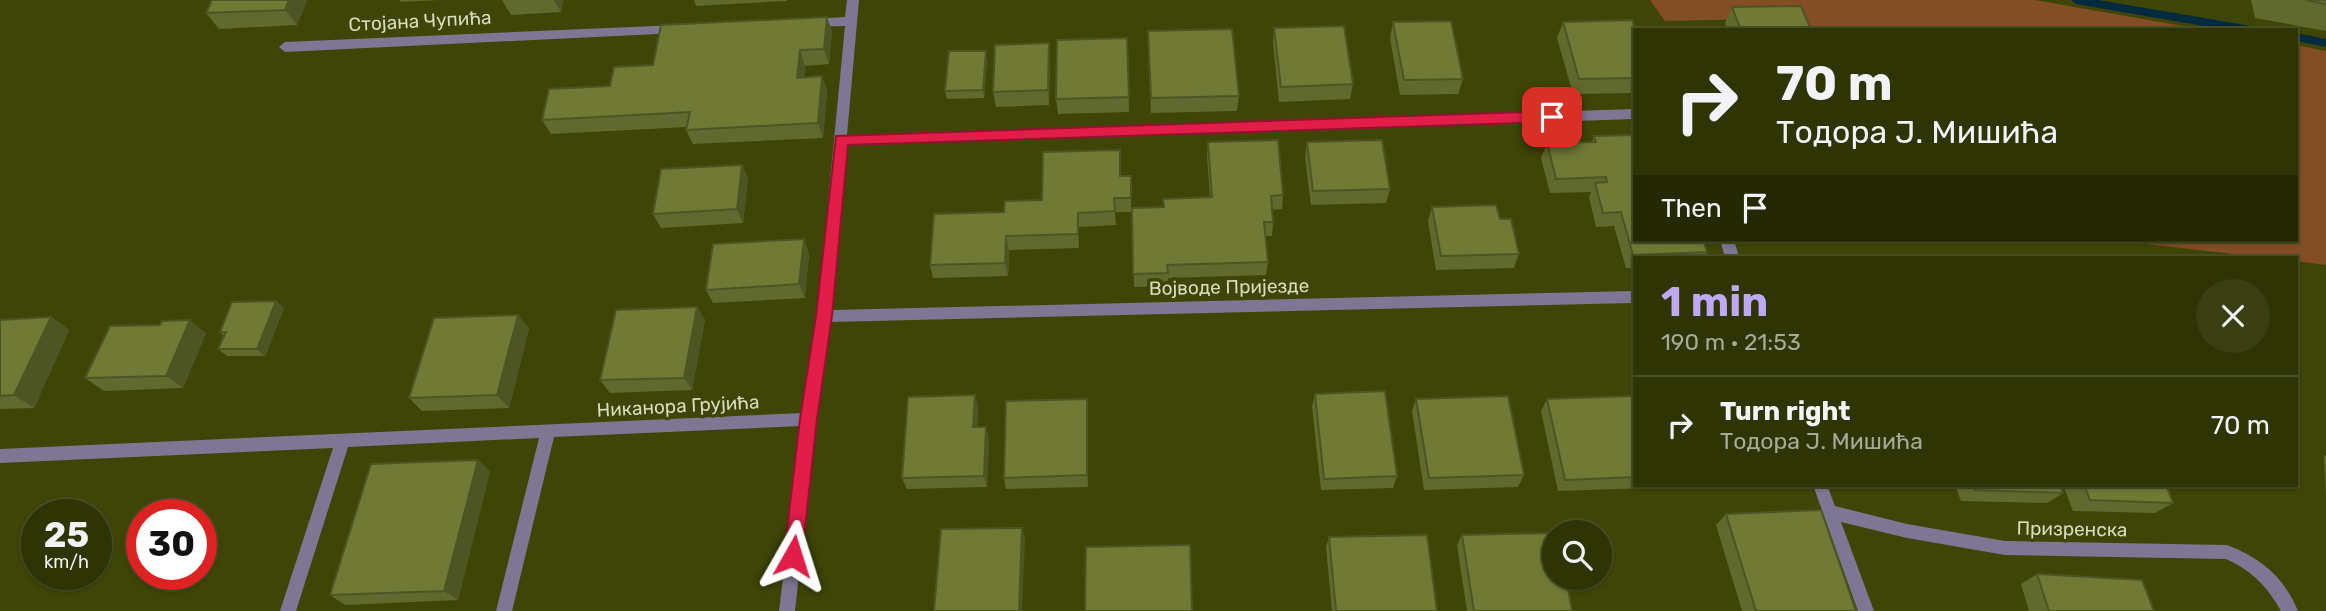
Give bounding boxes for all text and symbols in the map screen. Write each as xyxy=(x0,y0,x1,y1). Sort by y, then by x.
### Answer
street label: Стојана Чупића xyxy=(348,6,492,36)
text: 70 m xyxy=(1776,54,1893,112)
icon: right xyxy=(1661,56,1752,147)
pin xyxy=(1522,87,1582,147)
icon: arrive xyxy=(1533,98,1571,136)
text: Тодора Ј. Мишића xyxy=(1776,113,2058,151)
icon: arrive xyxy=(1736,189,1774,227)
text: Then xyxy=(1661,193,1722,224)
street label: Војводе Пријезде xyxy=(1149,274,1309,300)
text: 1 min xyxy=(1661,277,1768,327)
button: close xyxy=(2196,279,2270,353)
text: 190 m · 21:53 xyxy=(1661,328,1801,356)
street label: Никанора Грујића xyxy=(596,390,760,422)
text: Turn right xyxy=(1720,396,1850,427)
icon: right xyxy=(1661,406,1699,444)
text: 70 m xyxy=(2211,410,2270,441)
text: Тодора Ј. Мишића xyxy=(1720,427,1923,455)
speed limit sign: 30 xyxy=(126,499,217,590)
text: 25 xyxy=(44,514,89,556)
street label: Призренска xyxy=(2016,517,2128,541)
position arrow xyxy=(756,519,830,593)
map controls xyxy=(1542,520,1612,590)
button: search xyxy=(1542,520,1612,590)
text: km/h xyxy=(44,551,89,573)

